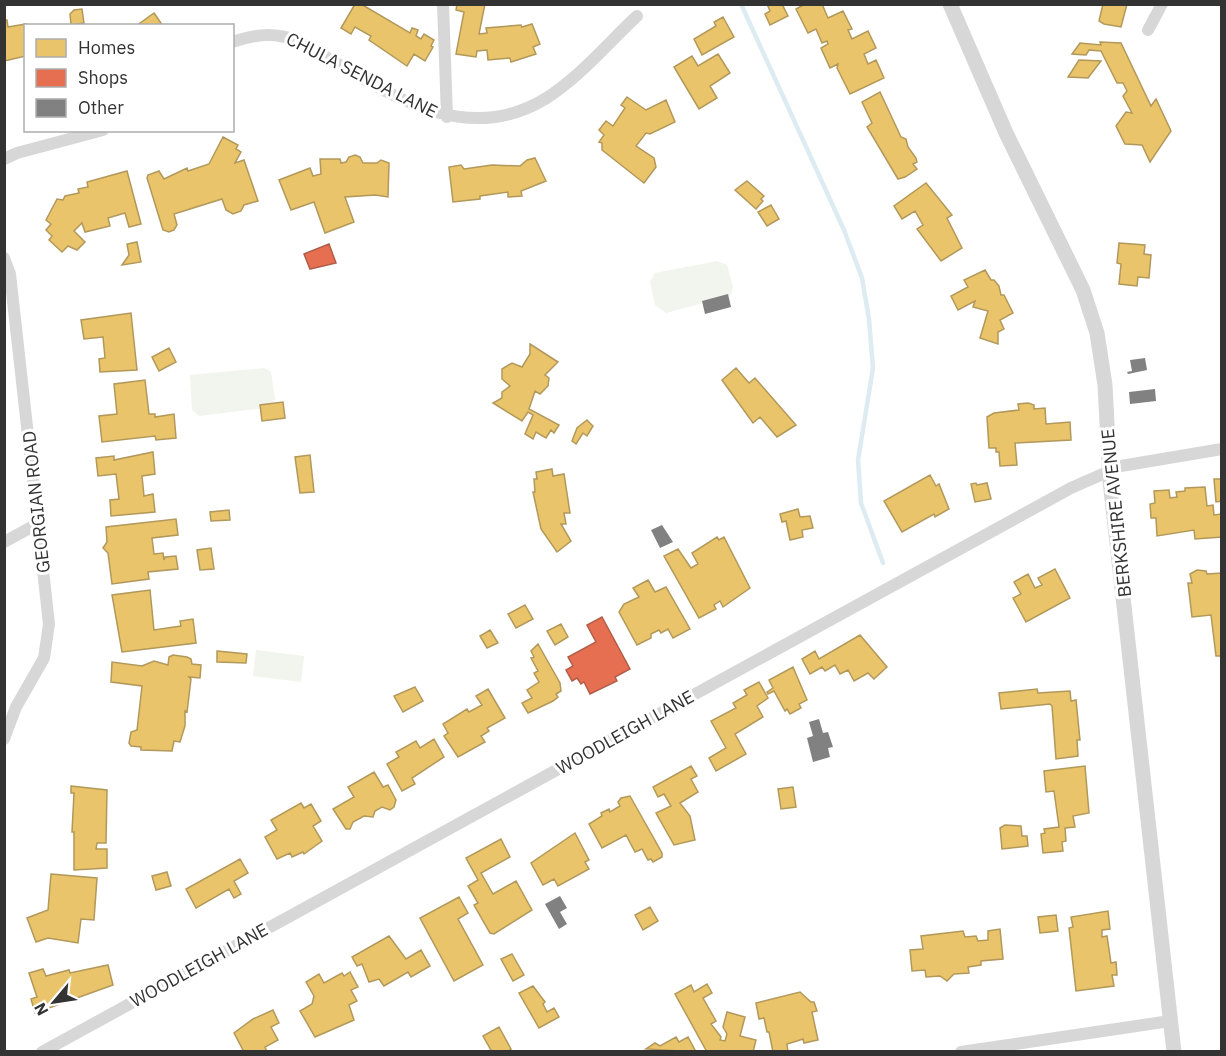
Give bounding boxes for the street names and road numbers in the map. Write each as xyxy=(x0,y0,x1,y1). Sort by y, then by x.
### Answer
street label: CHULA SENDA LANE xyxy=(283,27,441,123)
street label: BERKSHIRE AVENUE xyxy=(1096,428,1136,598)
street label: GEORGIAN ROAD xyxy=(17,430,55,574)
street label: WOODLEIGH LANE xyxy=(552,685,698,779)
street label: WOODLEIGH LANE xyxy=(126,918,272,1012)

